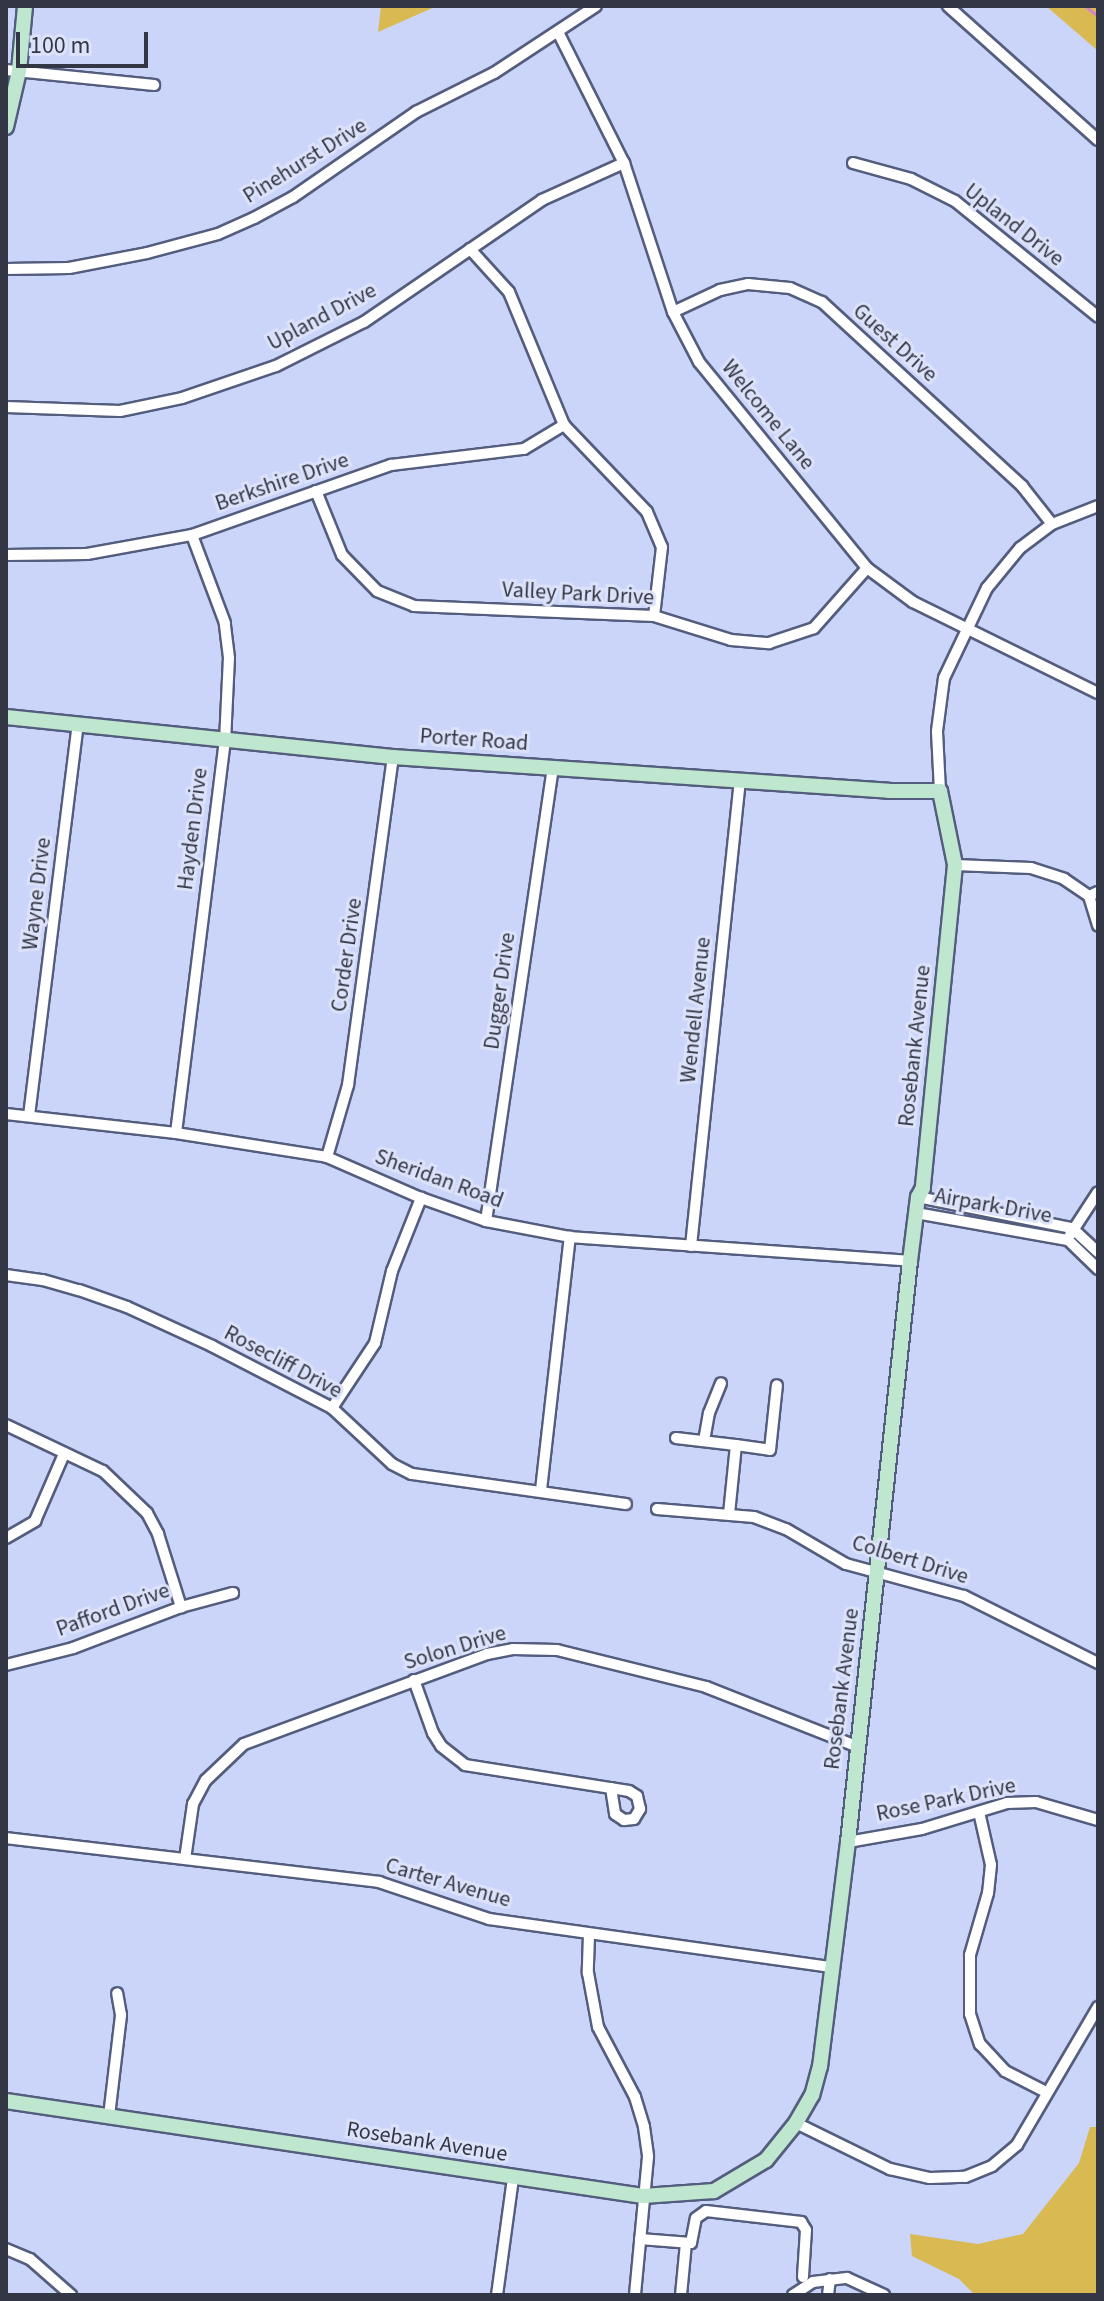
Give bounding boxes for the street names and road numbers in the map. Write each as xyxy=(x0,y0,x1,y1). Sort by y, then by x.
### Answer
street label: Pinehurst Drive xyxy=(238,113,372,209)
street label: Upland Drive xyxy=(959,178,1069,272)
street label: Upland Drive xyxy=(263,277,381,357)
street label: Guest Drive xyxy=(847,298,943,388)
street label: Welcome Lane xyxy=(716,355,820,475)
street label: Berkshire Drive xyxy=(212,447,352,517)
street label: Valley Park Drive xyxy=(501,577,655,611)
street label: Porter Road xyxy=(419,723,529,757)
street label: Hayden Drive xyxy=(172,766,214,892)
street label: Wayne Drive xyxy=(17,836,57,952)
street label: Corder Drive xyxy=(326,896,368,1014)
street label: Dugger Drive xyxy=(479,931,521,1051)
street label: Wendell Avenue xyxy=(675,936,717,1084)
street label: Rosebank Avenue xyxy=(893,964,937,1128)
street label: Sheridan Road xyxy=(371,1144,507,1214)
street label: Airpark Drive xyxy=(932,1183,1054,1229)
street label: Rosecliff Drive xyxy=(219,1320,347,1404)
street label: Colbert Drive xyxy=(849,1530,971,1590)
street label: Pafford Drive xyxy=(53,1577,173,1643)
street label: Rosebank Avenue xyxy=(819,1607,865,1771)
street label: Solon Drive xyxy=(401,1620,509,1676)
street label: Rose Park Drive xyxy=(874,1772,1018,1828)
street label: Carter Avenue xyxy=(382,1853,514,1913)
street label: Rosebank Avenue xyxy=(345,2116,509,2168)

